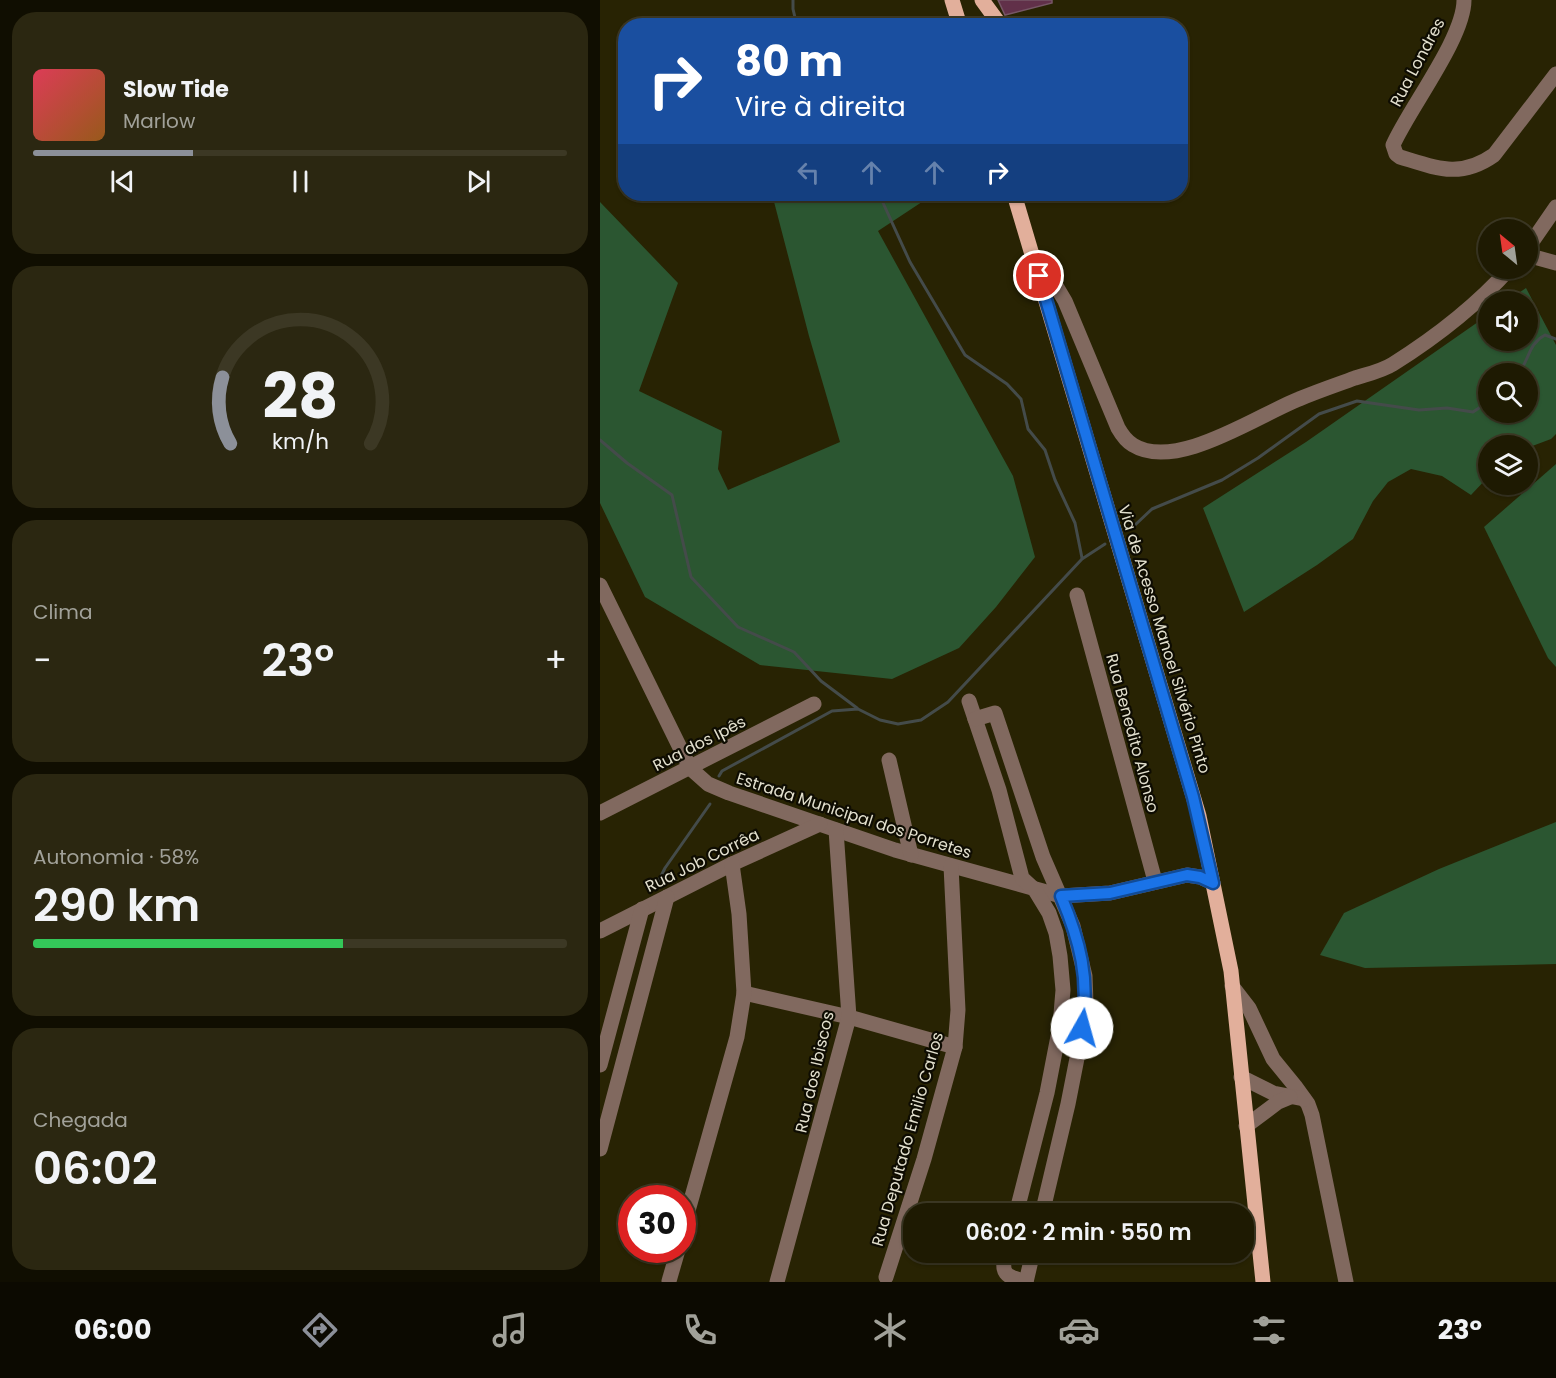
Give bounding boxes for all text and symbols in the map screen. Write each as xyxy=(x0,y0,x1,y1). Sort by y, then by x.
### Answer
street label: Rua Londres xyxy=(1384,14,1450,111)
text: 80 m xyxy=(735,32,843,91)
icon: right xyxy=(636,42,714,120)
text: Slow Tide xyxy=(123,74,229,105)
text: Vire à direita xyxy=(735,88,906,125)
text: Marlow xyxy=(123,107,195,135)
icon: left xyxy=(792,156,825,189)
icon: ahead xyxy=(855,156,888,189)
icon: ahead xyxy=(918,156,951,189)
icon: right xyxy=(981,156,1014,189)
icon: previous xyxy=(106,165,139,198)
icon: pause xyxy=(284,165,317,198)
icon: next xyxy=(462,165,495,198)
north arrow xyxy=(1478,219,1538,279)
map controls xyxy=(1478,219,1538,495)
pin xyxy=(1013,250,1064,301)
icon: arrive xyxy=(1022,259,1055,292)
button: sound xyxy=(1478,291,1538,351)
text: 28 xyxy=(262,352,338,440)
button: search xyxy=(1478,363,1538,423)
text: km/h xyxy=(271,426,329,457)
button: layers xyxy=(1478,435,1538,495)
street label: Via de Acesso Manoel Silvério Pinto xyxy=(1113,502,1216,776)
text: Clima xyxy=(33,598,92,626)
text: 23° xyxy=(261,629,334,692)
text: − xyxy=(33,637,51,684)
text: + xyxy=(544,637,567,684)
street label: Rua Benedito Alonso xyxy=(1100,651,1165,815)
street label: Rua dos Ipês xyxy=(649,710,750,777)
street label: Estrada Municipal dos Porretes xyxy=(733,767,974,864)
street label: Rua Job Corrêa xyxy=(641,823,763,898)
text: Autonomia · 58% xyxy=(33,843,199,871)
text: 290 km xyxy=(33,874,200,937)
position arrow xyxy=(1050,996,1114,1060)
street label: Rua dos Ibiscos xyxy=(789,1009,840,1135)
street label: Rua Deputado Emilio Carlos xyxy=(866,1029,949,1249)
text: Chegada xyxy=(33,1106,128,1134)
text: 06:02 xyxy=(33,1137,158,1200)
speed limit sign: 30 xyxy=(618,1185,696,1263)
text: 06:02 · 2 min · 550 m xyxy=(965,1217,1192,1248)
icon: directions xyxy=(299,1309,341,1351)
icon: music xyxy=(489,1309,531,1351)
icon: phone xyxy=(679,1309,721,1351)
icon: climate xyxy=(869,1309,911,1351)
icon: car xyxy=(1058,1309,1100,1351)
icon: filters xyxy=(1248,1309,1290,1351)
text: 06:00 xyxy=(74,1311,152,1348)
text: 23° xyxy=(1438,1311,1482,1348)

